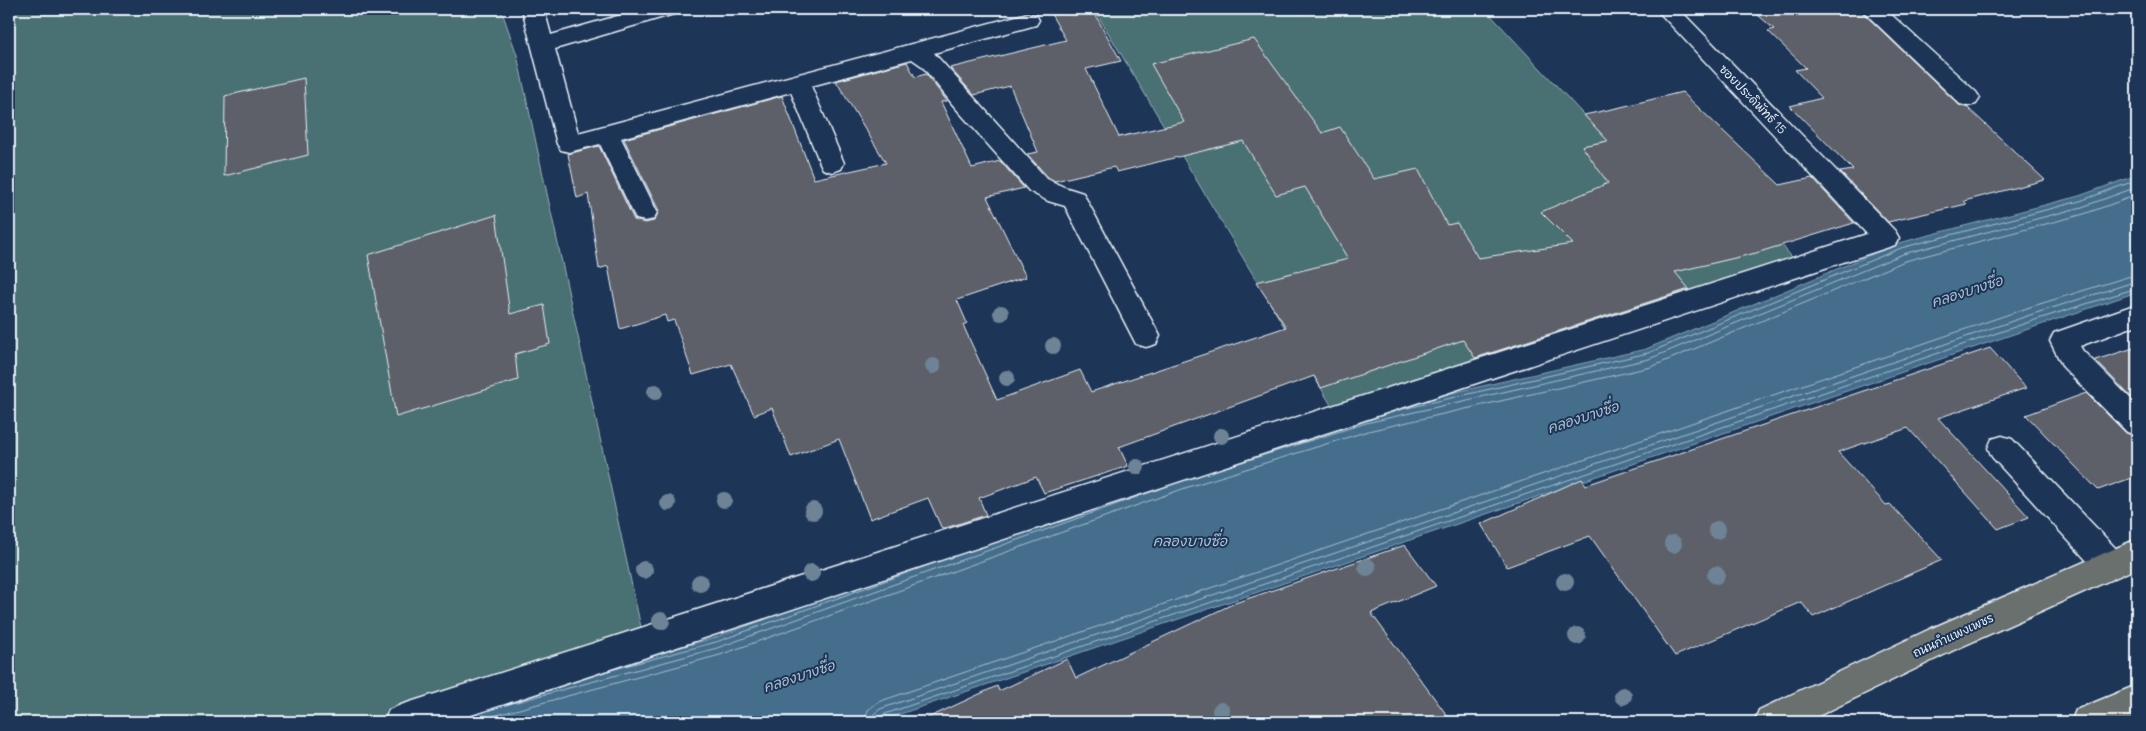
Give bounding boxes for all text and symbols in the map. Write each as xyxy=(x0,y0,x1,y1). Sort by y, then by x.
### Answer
street label: ซอยประดิพัทธ์ 15 xyxy=(1716,61,1790,137)
water label: คลองบางซื่อ xyxy=(1928,267,2006,311)
water label: คลองบางซื่อ xyxy=(1544,393,1622,437)
water label: คลองบางซื่อ xyxy=(1153,528,1228,550)
street label: ถนนกำแพงเพชร xyxy=(1910,610,1996,660)
water label: คลองบางซื่อ xyxy=(760,652,838,696)

